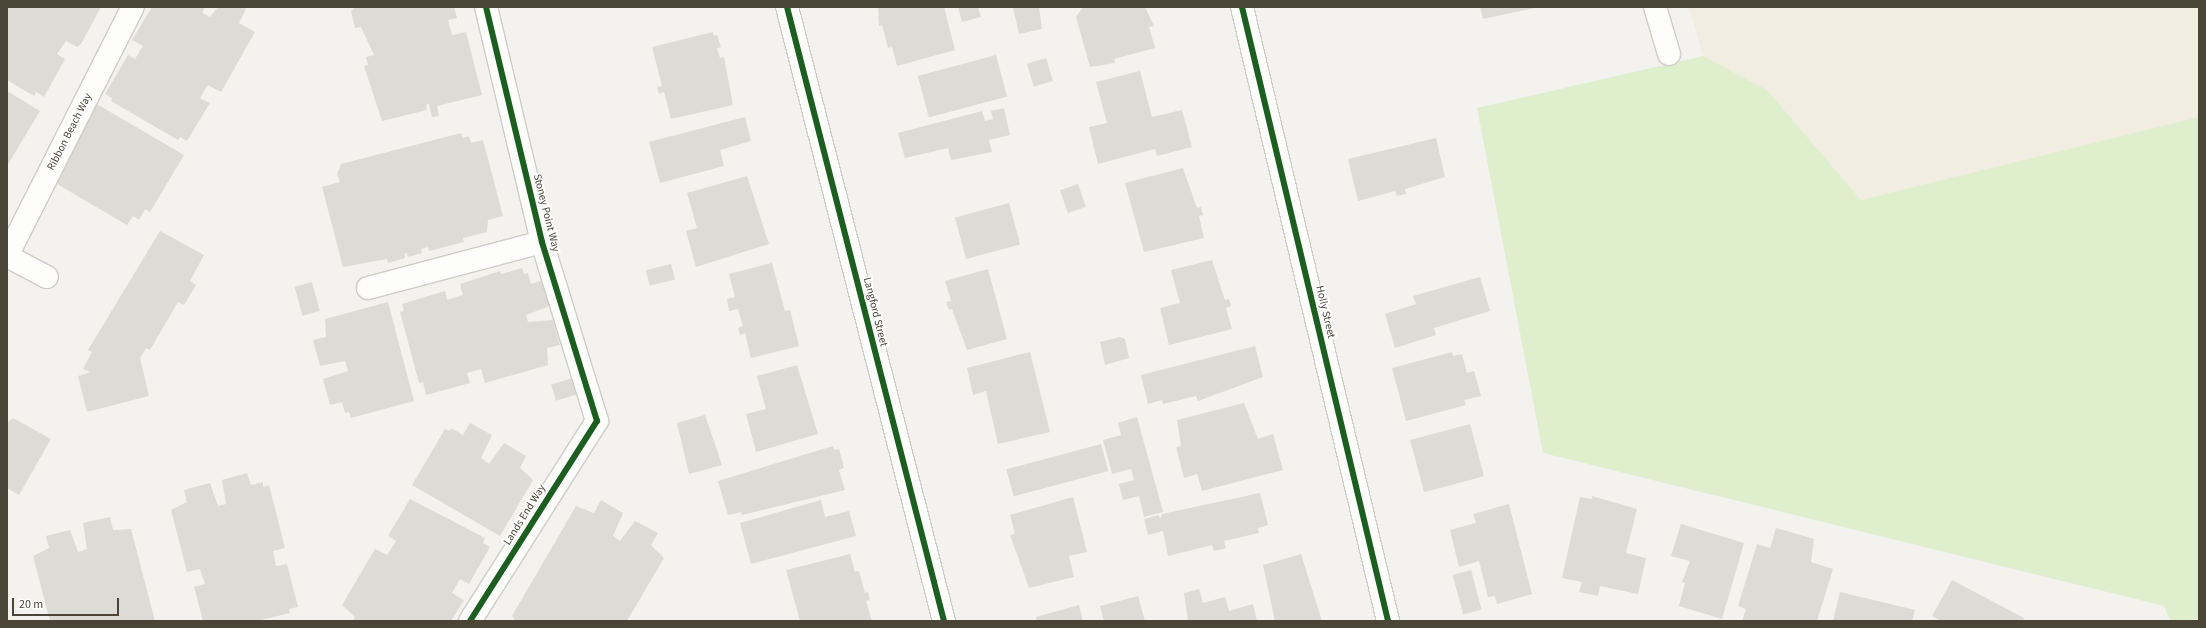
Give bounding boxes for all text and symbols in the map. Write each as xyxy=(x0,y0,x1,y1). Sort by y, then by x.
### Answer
street label: Ribbon Beach Way xyxy=(45,91,95,173)
street label: Stoney Point Way xyxy=(530,173,562,253)
street label: Langford Street xyxy=(860,276,890,348)
street label: Holly Street xyxy=(1313,284,1337,340)
street label: Lands End Way xyxy=(501,482,549,548)
scale bar xyxy=(14,590,121,616)
text: 20 m xyxy=(19,596,43,613)

